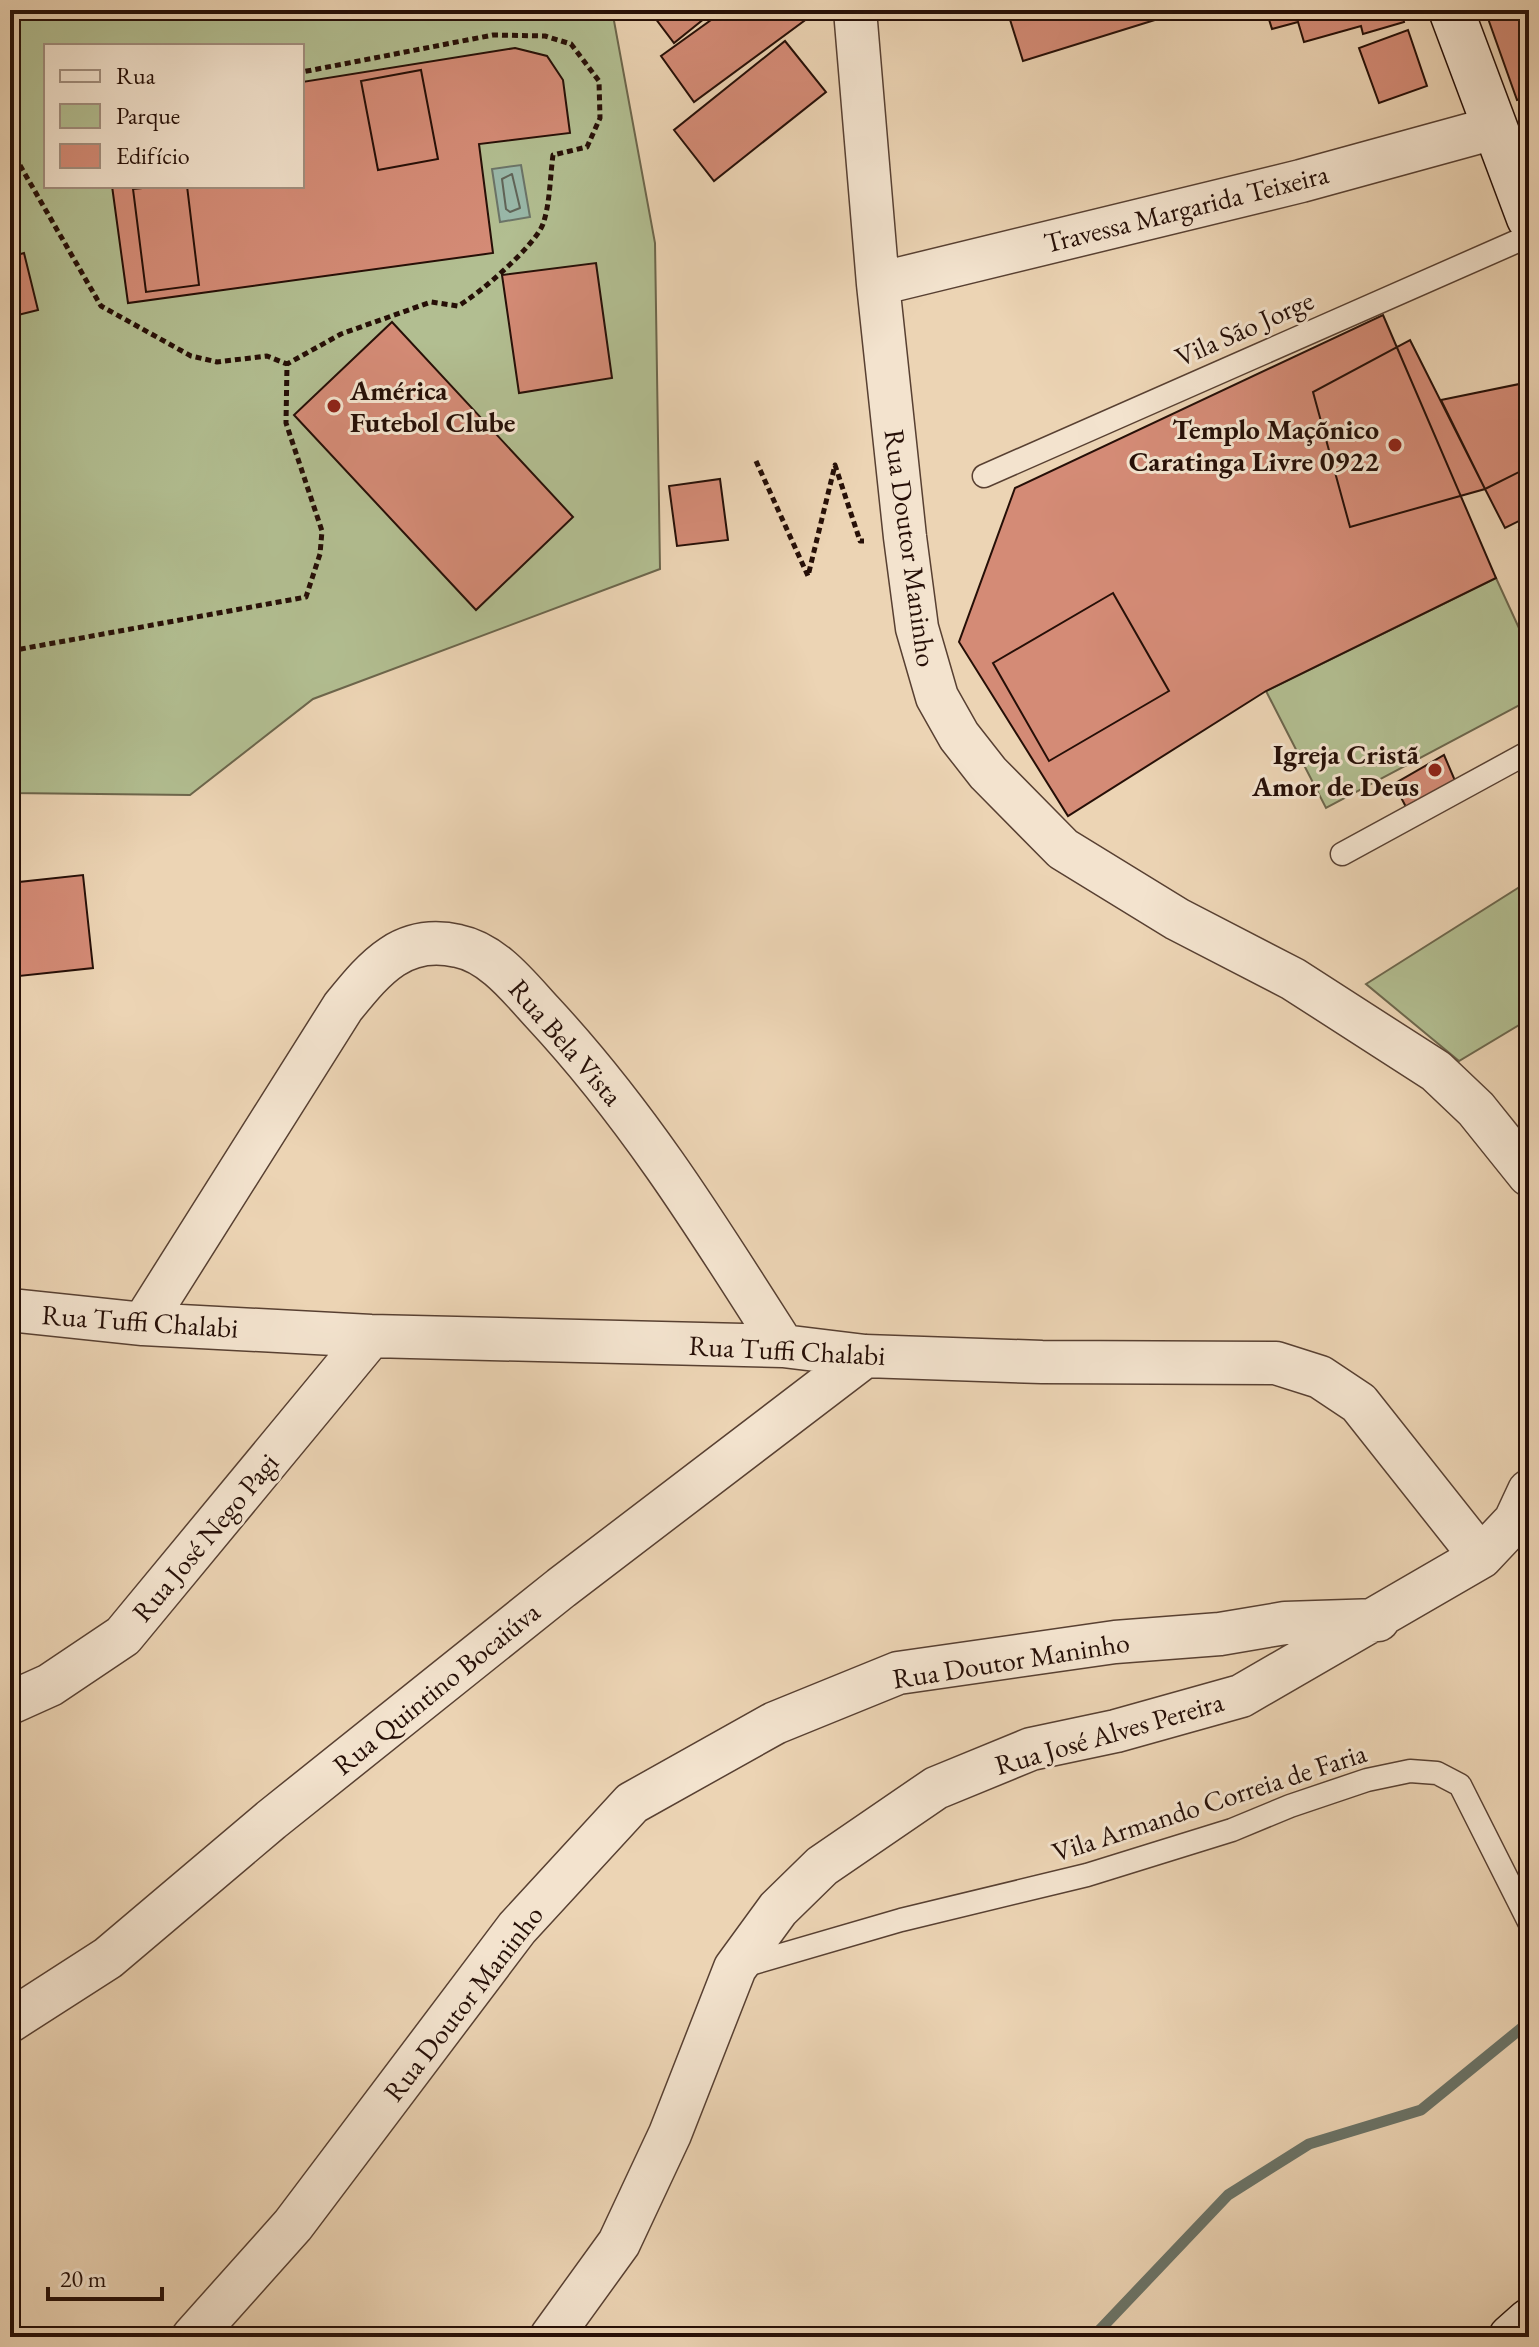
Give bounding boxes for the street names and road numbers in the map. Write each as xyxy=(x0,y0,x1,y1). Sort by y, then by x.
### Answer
street label: Travessa Margarida Teixeira xyxy=(1040,155,1333,261)
street label: Vila São Jorge xyxy=(1169,281,1319,375)
street label: Rua Doutor Maninho xyxy=(877,427,945,669)
street label: Rua Bela Vista xyxy=(501,971,631,1113)
street label: Rua Tuffi Chalabi xyxy=(40,1296,240,1346)
street label: Rua Tuffi Chalabi xyxy=(688,1327,886,1373)
street label: Rua José Nego Pagi xyxy=(124,1445,286,1629)
street label: Rua Quintino Bocaiúva xyxy=(325,1593,548,1783)
street label: Rua Doutor Maninho xyxy=(890,1623,1132,1697)
street label: Rua José Alves Pereira xyxy=(990,1683,1228,1783)
street label: Vila Armando Correia de Faria xyxy=(1047,1734,1372,1870)
street label: Rua Doutor Maninho xyxy=(375,1898,551,2108)

